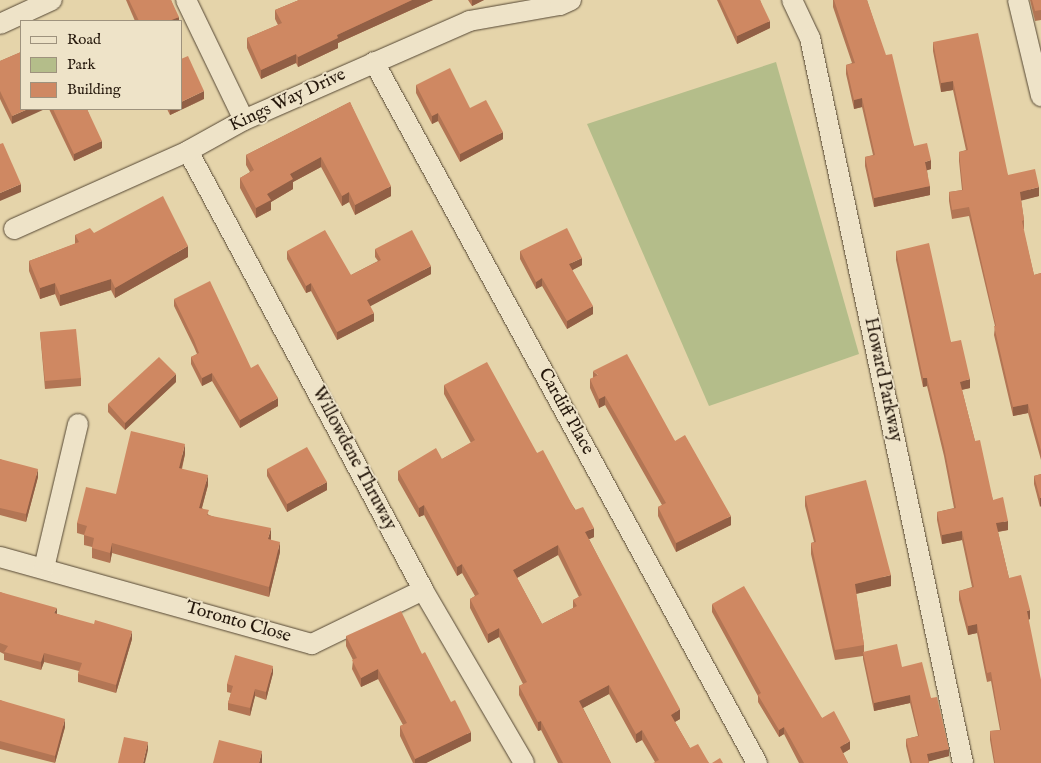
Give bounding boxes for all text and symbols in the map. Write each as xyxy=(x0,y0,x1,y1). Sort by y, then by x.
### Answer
legend xyxy=(20,20,182,110)
text: Road xyxy=(67,30,101,49)
text: Park xyxy=(67,55,96,74)
street label: Kings Way Drive xyxy=(226,65,350,137)
text: Building xyxy=(67,80,121,99)
street label: Howard Parkway xyxy=(858,316,906,444)
street label: Cardiff Place xyxy=(532,365,598,459)
street label: Willowdene Thruway xyxy=(306,383,400,535)
street label: Toronto Close xyxy=(183,598,293,648)

